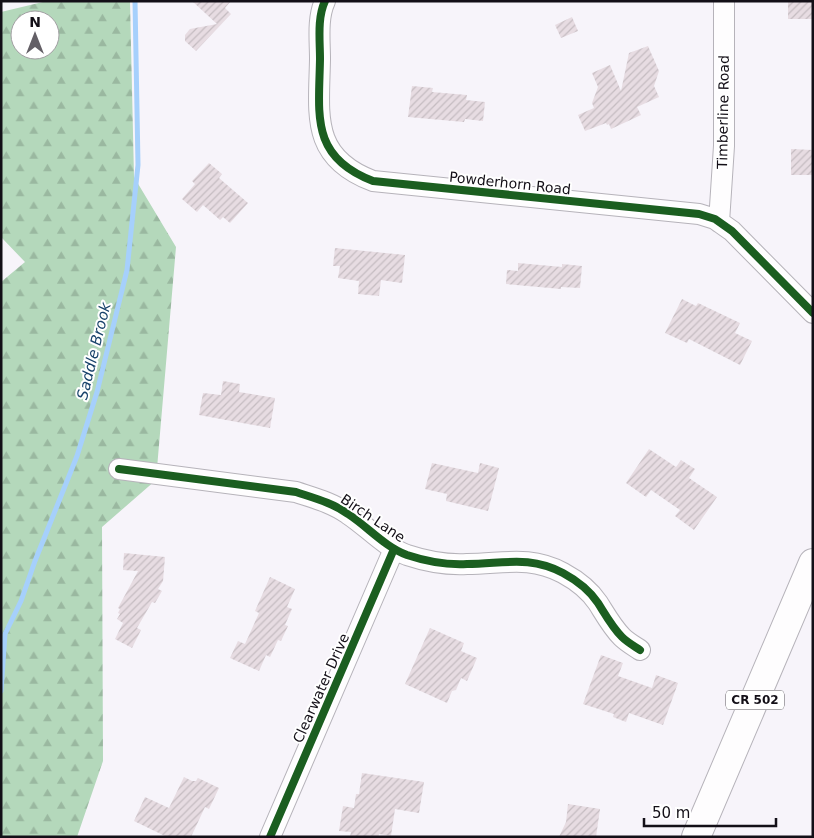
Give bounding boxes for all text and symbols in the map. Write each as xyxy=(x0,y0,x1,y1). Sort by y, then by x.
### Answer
north arrow xyxy=(10,10,60,60)
text: N xyxy=(29,14,41,30)
street label: Timberline Road xyxy=(714,55,732,170)
street label: Powderhorn Road xyxy=(448,169,572,197)
water label: Saddle Brook xyxy=(73,299,115,401)
street label: Birch Lane xyxy=(338,491,408,545)
street label: Clearwater Drive xyxy=(290,631,352,745)
road number: CR 502 xyxy=(726,690,784,710)
scale bar xyxy=(644,796,776,828)
text: 50 m xyxy=(652,804,690,822)

